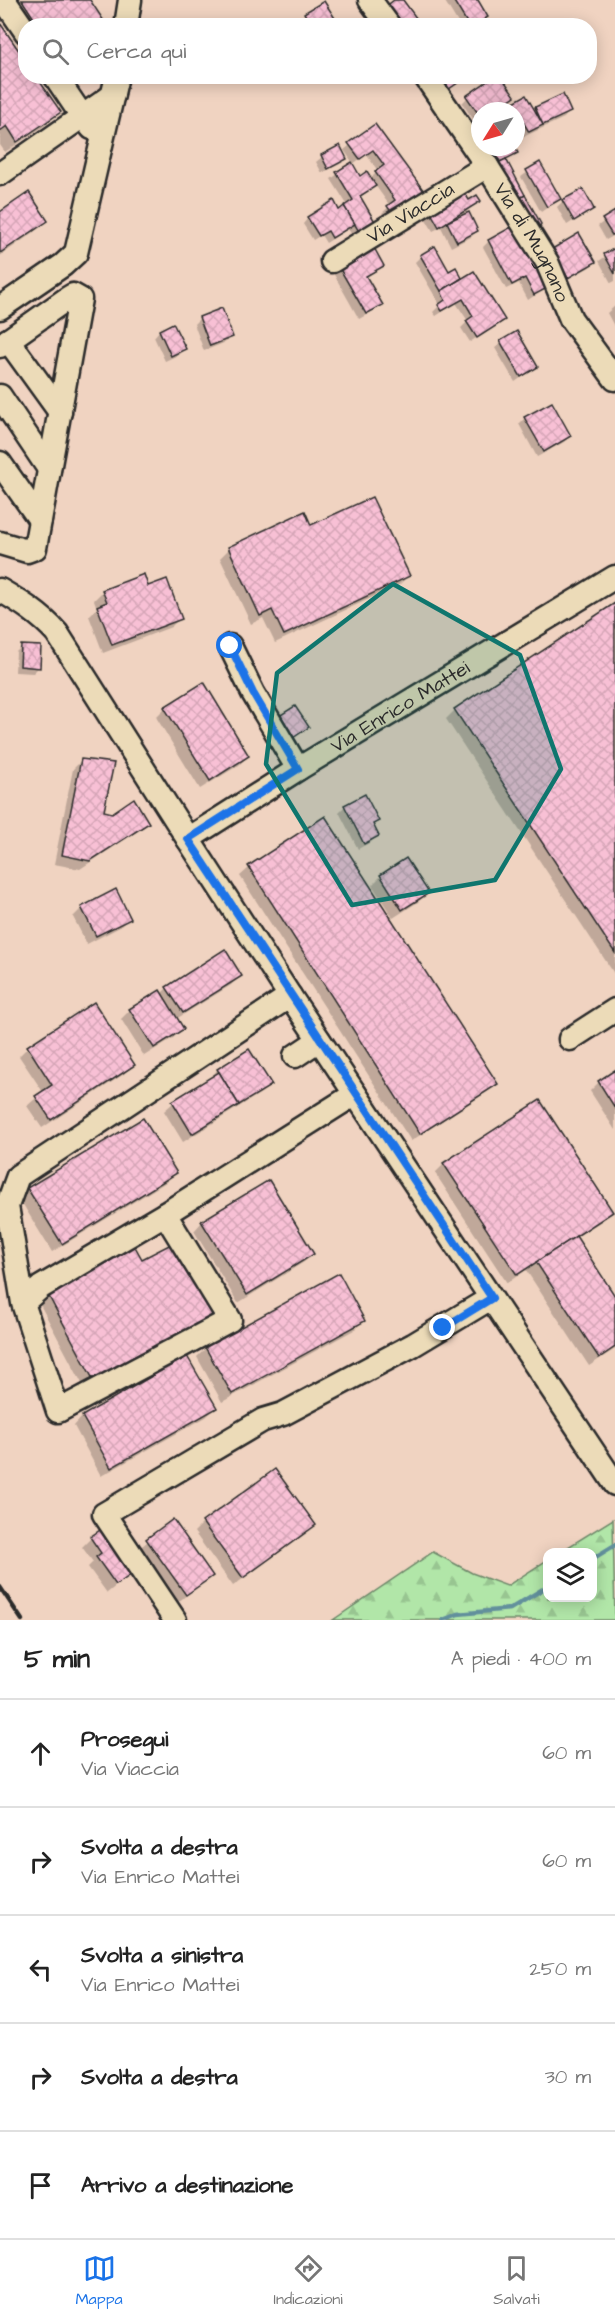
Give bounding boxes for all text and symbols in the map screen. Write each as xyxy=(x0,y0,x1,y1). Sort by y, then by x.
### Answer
search box xyxy=(18,18,597,84)
icon: search xyxy=(39,35,72,68)
text: Cerca qui xyxy=(87,36,186,67)
north arrow xyxy=(471,102,525,156)
street label: Via Viaccia xyxy=(361,175,460,250)
street label: Via di Mugnano xyxy=(487,177,576,306)
route start xyxy=(216,632,242,658)
street label: Via Enrico Mattei xyxy=(325,654,475,760)
route end xyxy=(429,1314,455,1340)
map controls xyxy=(543,1548,597,1602)
button: layers xyxy=(543,1548,597,1602)
text: 5 min xyxy=(24,1641,90,1677)
text: A piedi · 400 m xyxy=(451,1645,591,1673)
text: Prosegui xyxy=(81,1724,168,1755)
icon: ahead xyxy=(24,1737,57,1770)
text: 60 m xyxy=(542,1739,591,1767)
text: Via Viaccia xyxy=(81,1755,179,1783)
text: Svolta a destra xyxy=(81,1832,238,1863)
icon: right xyxy=(24,1845,57,1878)
text: 60 m xyxy=(542,1847,591,1875)
text: Via Enrico Mattei xyxy=(81,1863,239,1891)
text: Svolta a sinistra xyxy=(81,1940,243,1971)
icon: left xyxy=(24,1953,57,1986)
text: 250 m xyxy=(529,1955,591,1983)
text: Via Enrico Mattei xyxy=(81,1971,239,1999)
icon: right xyxy=(24,2061,57,2094)
text: Svolta a destra xyxy=(81,2062,238,2093)
text: 30 m xyxy=(545,2063,591,2091)
icon: arrive xyxy=(24,2169,57,2202)
text: Arrivo a destinazione xyxy=(81,2170,293,2201)
tab: Mappa xyxy=(75,2252,123,2310)
tab: Indicazioni xyxy=(273,2252,343,2310)
tab: Salvati xyxy=(493,2252,540,2310)

